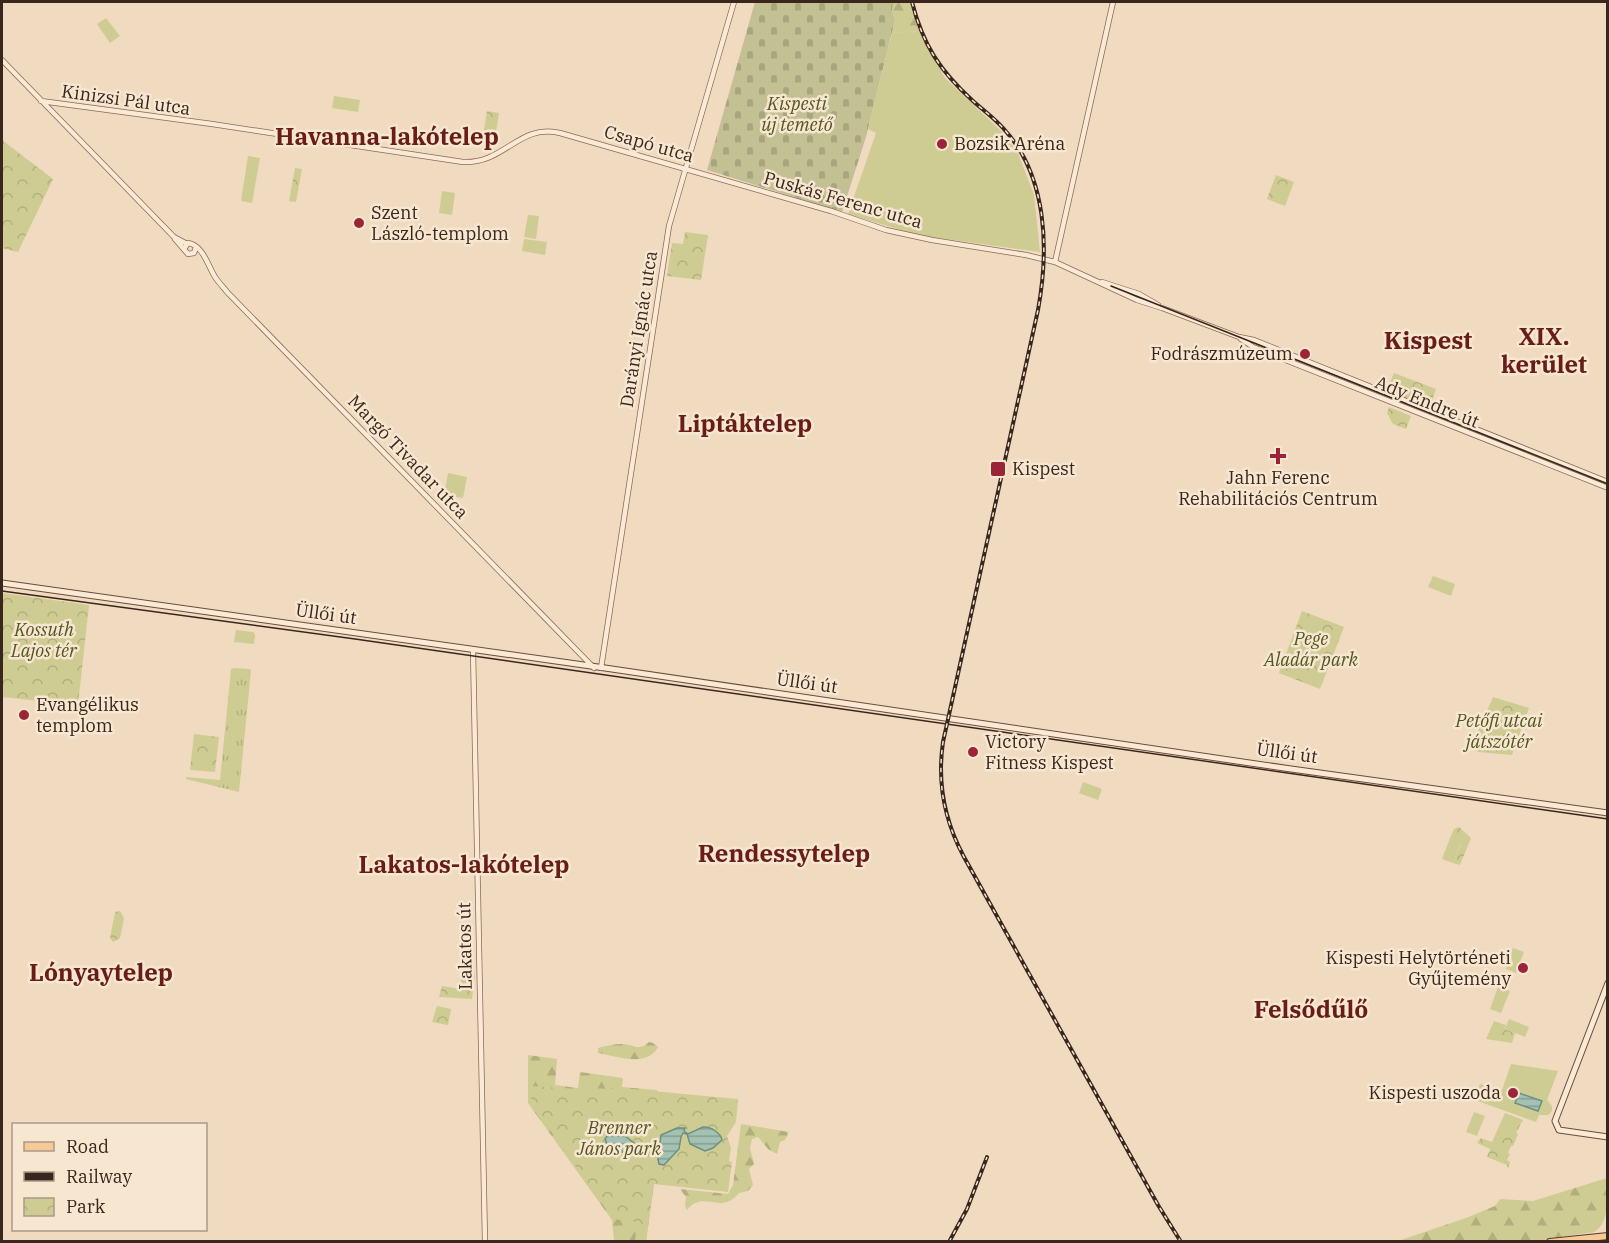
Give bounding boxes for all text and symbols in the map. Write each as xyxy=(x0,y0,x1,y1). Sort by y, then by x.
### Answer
street label: Kinizsi Pál utca xyxy=(60,79,192,120)
park label: Kispesti új temető xyxy=(761,92,834,136)
district label: Havanna-lakótelep xyxy=(275,120,499,152)
street label: Csapó utca xyxy=(602,120,697,167)
place label: Bozsik Aréna xyxy=(954,132,1066,155)
marker: Bozsik Aréna xyxy=(935,137,949,151)
street label: Puskás Ferenc utca xyxy=(761,166,925,233)
place label: Szent László-templom xyxy=(371,201,509,245)
marker: Szent László-templom xyxy=(352,216,366,230)
street label: Darányi Ignác utca xyxy=(615,249,662,409)
district label: XIX. kerület xyxy=(1501,320,1587,380)
district label: Kispest xyxy=(1384,324,1472,356)
place label: Fodrászmúzeum xyxy=(1151,342,1293,365)
marker: Fodrászmúzeum xyxy=(1298,347,1312,361)
street label: Ady Endre út xyxy=(1372,370,1483,433)
street label: Margó Tivadar utca xyxy=(343,390,474,524)
district label: Liptáktelep xyxy=(678,407,812,439)
marker: Jahn Ferenc Rehabilitációs Centrum xyxy=(1269,447,1287,465)
place label: Kispest xyxy=(1012,457,1075,480)
marker: Kispest xyxy=(989,460,1007,478)
place label: Jahn Ferenc Rehabilitációs Centrum xyxy=(1178,466,1378,510)
street label: Üllői út xyxy=(294,598,358,629)
park label: Kossuth Lajos tér xyxy=(10,618,78,662)
park label: Pege Aladár park xyxy=(1263,627,1359,671)
street label: Üllői út xyxy=(775,667,839,698)
place label: Evangélikus templom xyxy=(36,693,139,737)
marker: Evangélikus templom xyxy=(17,708,31,722)
park label: Petőfi utcai játszótér xyxy=(1455,709,1543,753)
place label: Victory Fitness Kispest xyxy=(985,730,1114,774)
street label: Üllői út xyxy=(1255,737,1319,768)
marker: Victory Fitness Kispest xyxy=(966,745,980,759)
district label: Rendessytelep xyxy=(698,837,870,869)
district label: Lakatos-lakótelep xyxy=(358,848,570,880)
street label: Lakatos út xyxy=(452,902,477,990)
place label: Kispesti Helytörténeti Gyűjtemény xyxy=(1325,946,1511,990)
district label: Lónyaytelep xyxy=(29,956,173,988)
marker: Kispesti Helytörténeti Gyűjtemény xyxy=(1516,961,1530,975)
district label: Felsődűlő xyxy=(1254,993,1368,1025)
place label: Kispesti uszoda xyxy=(1368,1081,1501,1104)
marker: Kispesti uszoda xyxy=(1506,1086,1520,1100)
park label: Brenner János park xyxy=(576,1116,661,1160)
legend xyxy=(12,1123,207,1231)
text: Road xyxy=(66,1135,109,1158)
text: Railway xyxy=(66,1165,132,1188)
text: Park xyxy=(66,1195,106,1218)

